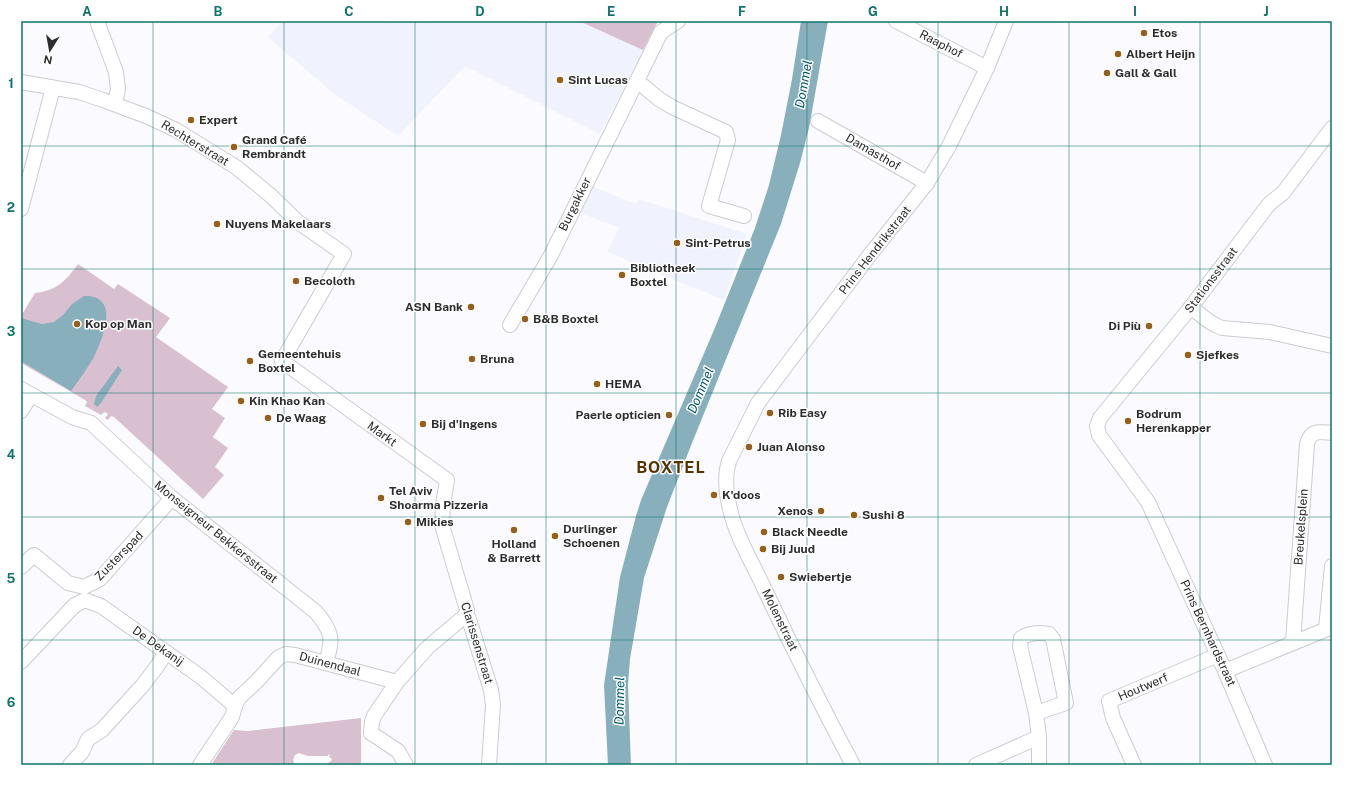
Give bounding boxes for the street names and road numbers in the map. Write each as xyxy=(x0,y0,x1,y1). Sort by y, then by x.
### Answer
street label: Raaphof xyxy=(917,27,965,61)
street label: Rechterstraat xyxy=(159,117,232,169)
street label: Damasthof xyxy=(843,131,903,173)
street label: Burgakker xyxy=(556,175,594,233)
street label: Prins Hendrikstraat xyxy=(836,203,914,297)
street label: Stationsstraat xyxy=(1182,244,1241,316)
street label: Markt xyxy=(364,419,400,450)
street label: Monseigneur Bekkersstraat xyxy=(152,478,281,586)
street label: Breukelsplein xyxy=(1291,488,1311,566)
street label: Zusterspad xyxy=(92,528,146,584)
street label: Prins Bernhardstraat xyxy=(1177,578,1239,689)
street label: Molenstraat xyxy=(759,587,801,653)
street label: Clarissenstraat xyxy=(458,600,496,686)
street label: De Dekanij xyxy=(130,623,186,669)
street label: Duinendaal xyxy=(298,649,363,679)
street label: Houtwerf xyxy=(1116,670,1170,704)

